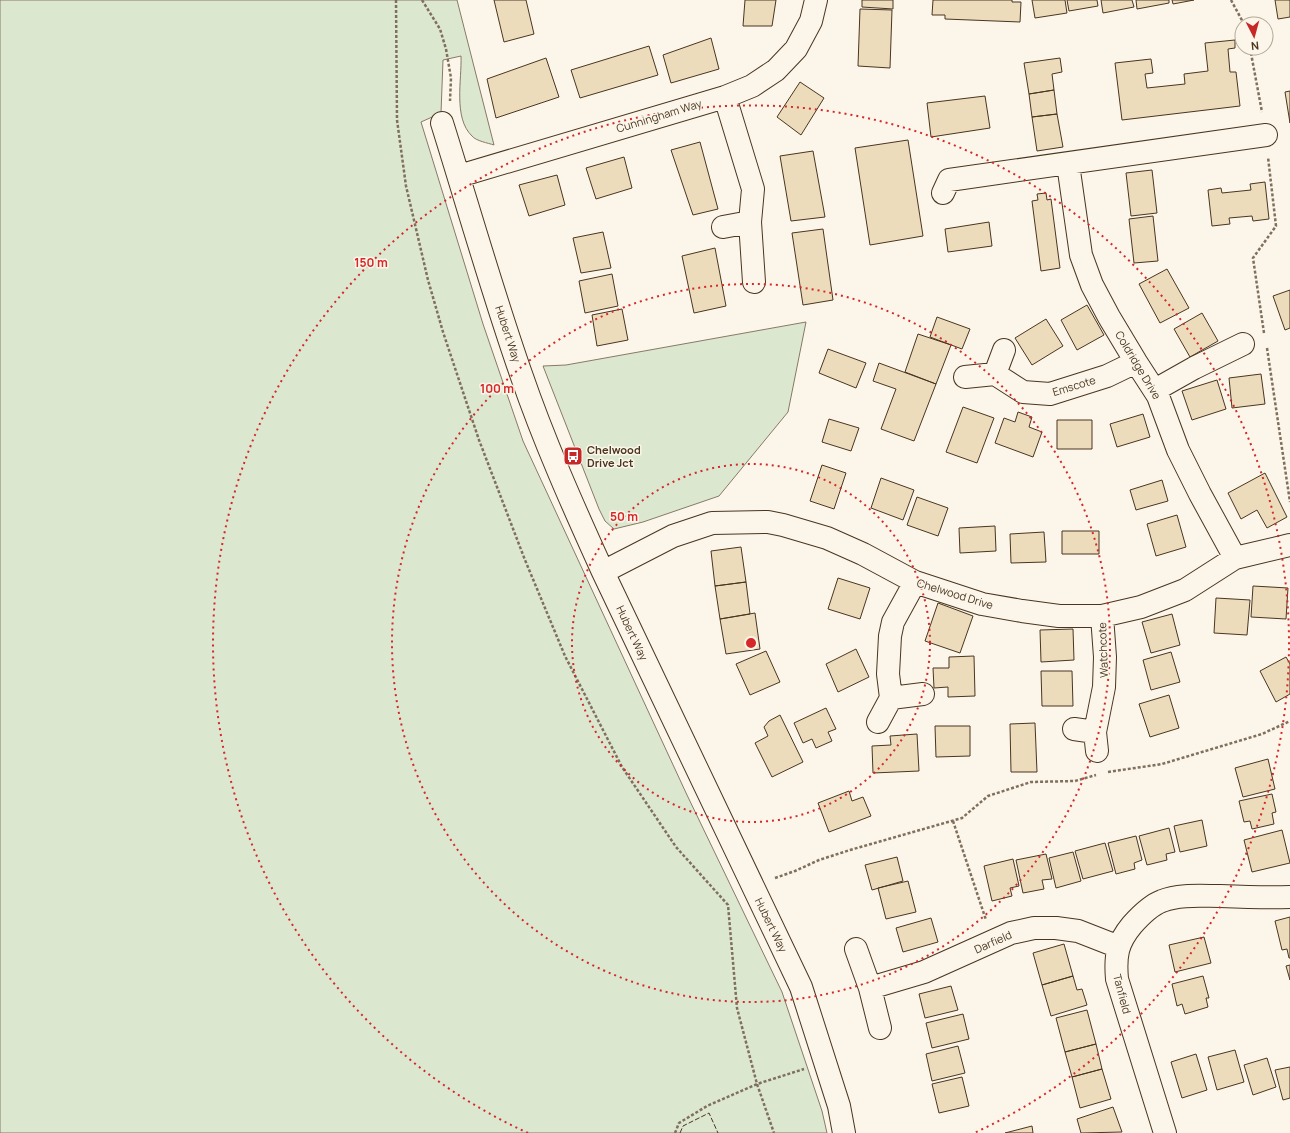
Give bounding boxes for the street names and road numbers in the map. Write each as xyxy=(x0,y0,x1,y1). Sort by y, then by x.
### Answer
street label: Cunningham Way xyxy=(614,95,704,136)
street label: Hubert Way xyxy=(492,303,525,364)
street label: Coldridge Drive xyxy=(1112,328,1165,402)
street label: Emscote xyxy=(1050,372,1098,399)
street label: Chelwood Drive xyxy=(915,575,996,612)
street label: Hubert Way xyxy=(613,603,652,663)
street label: Watchcote xyxy=(1094,621,1111,678)
street label: Hubert Way xyxy=(752,895,791,955)
street label: Darfield xyxy=(972,927,1014,956)
street label: Tanfield xyxy=(1110,972,1135,1015)

